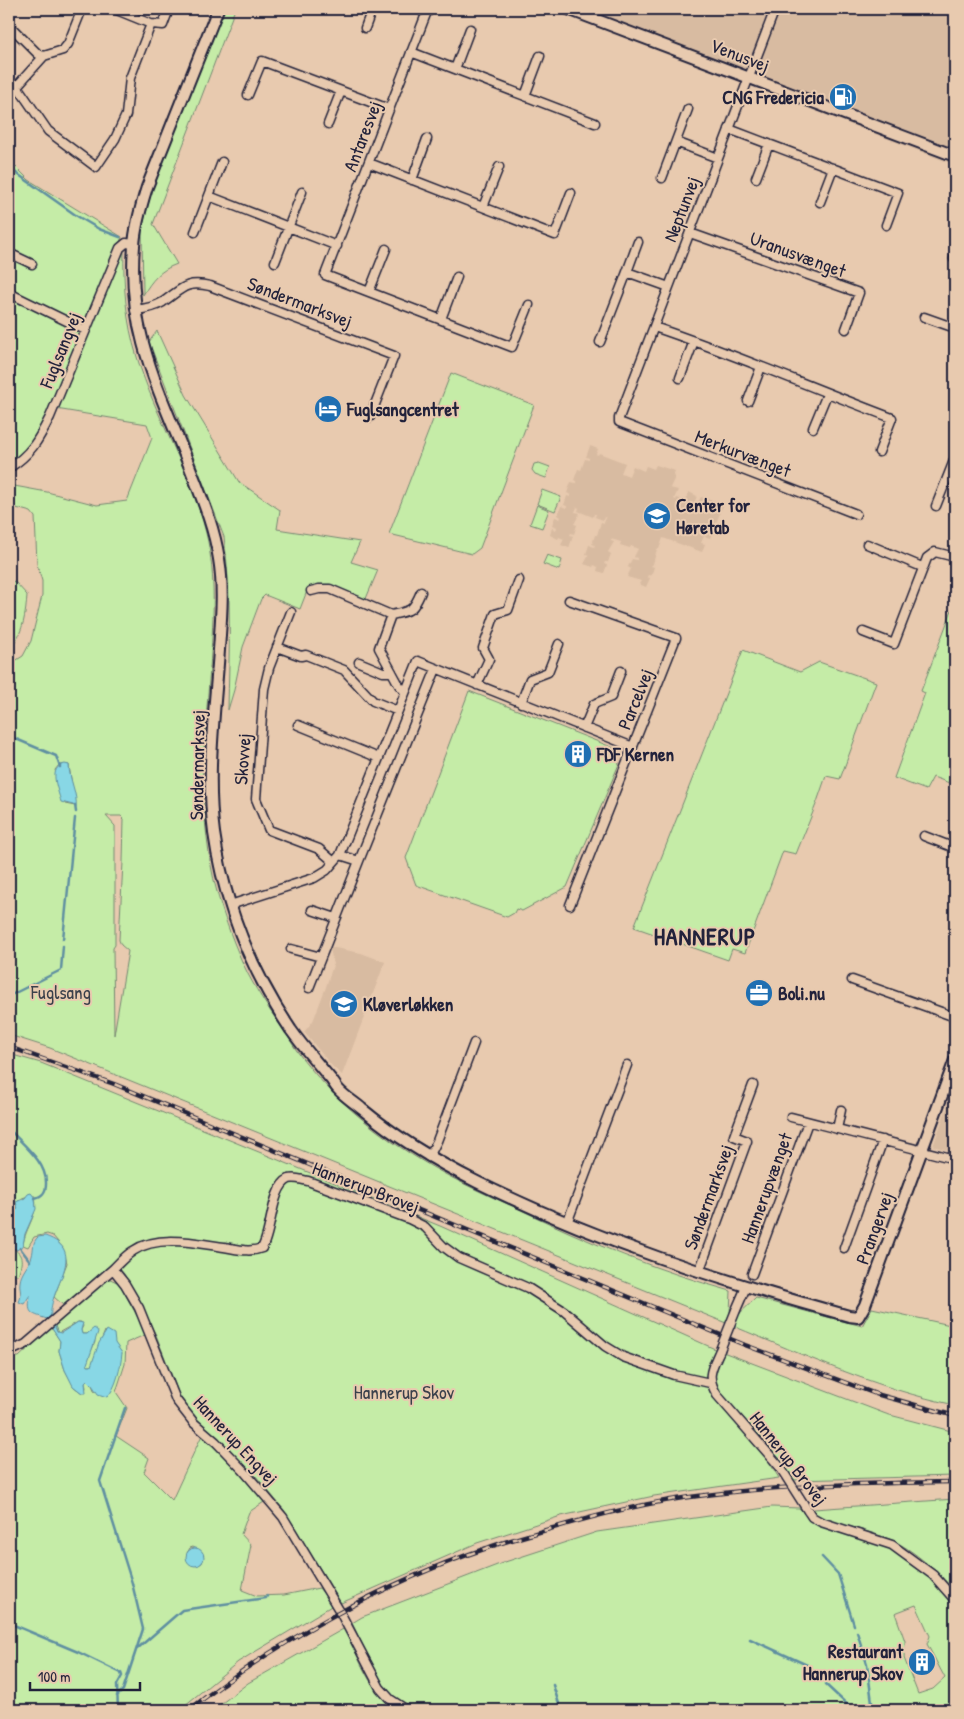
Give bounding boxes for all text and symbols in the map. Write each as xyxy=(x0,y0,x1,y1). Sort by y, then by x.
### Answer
street label: Venusvej xyxy=(707,32,773,78)
fuel station icon: CNG Fredericia xyxy=(828,82,858,112)
place label: CNG Fredericia xyxy=(722,84,825,110)
street label: Antaresvej xyxy=(337,97,387,175)
street label: Neptunvej xyxy=(657,173,705,245)
street label: Uranusvænget xyxy=(746,225,850,284)
street label: Søndermarksvej xyxy=(244,270,356,334)
street label: Fuglsangvej xyxy=(33,308,87,393)
hotel icon: Fuglsangcentret xyxy=(313,394,343,424)
place label: Fuglsangcentret xyxy=(346,396,460,423)
street label: Merkurvænget xyxy=(691,423,795,483)
place label: Center for Høretab xyxy=(676,492,751,540)
school or university icon: Center for Høretab xyxy=(642,501,672,531)
street label: Parcelvej xyxy=(611,665,659,733)
street label: Søndermarksvej xyxy=(183,710,211,820)
street label: Skovvej xyxy=(227,732,257,786)
building icon: FDF Kernen xyxy=(563,739,593,769)
place label: FDF Kernen xyxy=(596,741,675,767)
district label: HANNERUP xyxy=(654,920,756,952)
office icon: Boli.nu xyxy=(744,978,774,1008)
park label: Fuglsang xyxy=(30,979,91,1005)
place label: Boli.nu xyxy=(778,980,825,1006)
school or university icon: Kløverløkken xyxy=(329,989,359,1019)
place label: Kløverløkken xyxy=(363,991,454,1017)
street label: Hannerupvænget xyxy=(734,1129,798,1247)
street label: Søndermarksvej xyxy=(677,1141,739,1253)
street label: Hannerup Brovej xyxy=(309,1155,423,1219)
street label: Prangervej xyxy=(849,1188,899,1268)
park label: Hannerup Skov xyxy=(354,1379,455,1405)
street label: Hannerup Engvej xyxy=(188,1390,284,1490)
street label: Hannerup Brovej xyxy=(744,1406,834,1510)
place label: Restaurant Hannerup Skov xyxy=(803,1638,904,1687)
building icon: Restaurant Hannerup Skov xyxy=(907,1647,937,1677)
scale bar xyxy=(30,1659,140,1691)
text: 100 m xyxy=(38,1666,71,1687)

